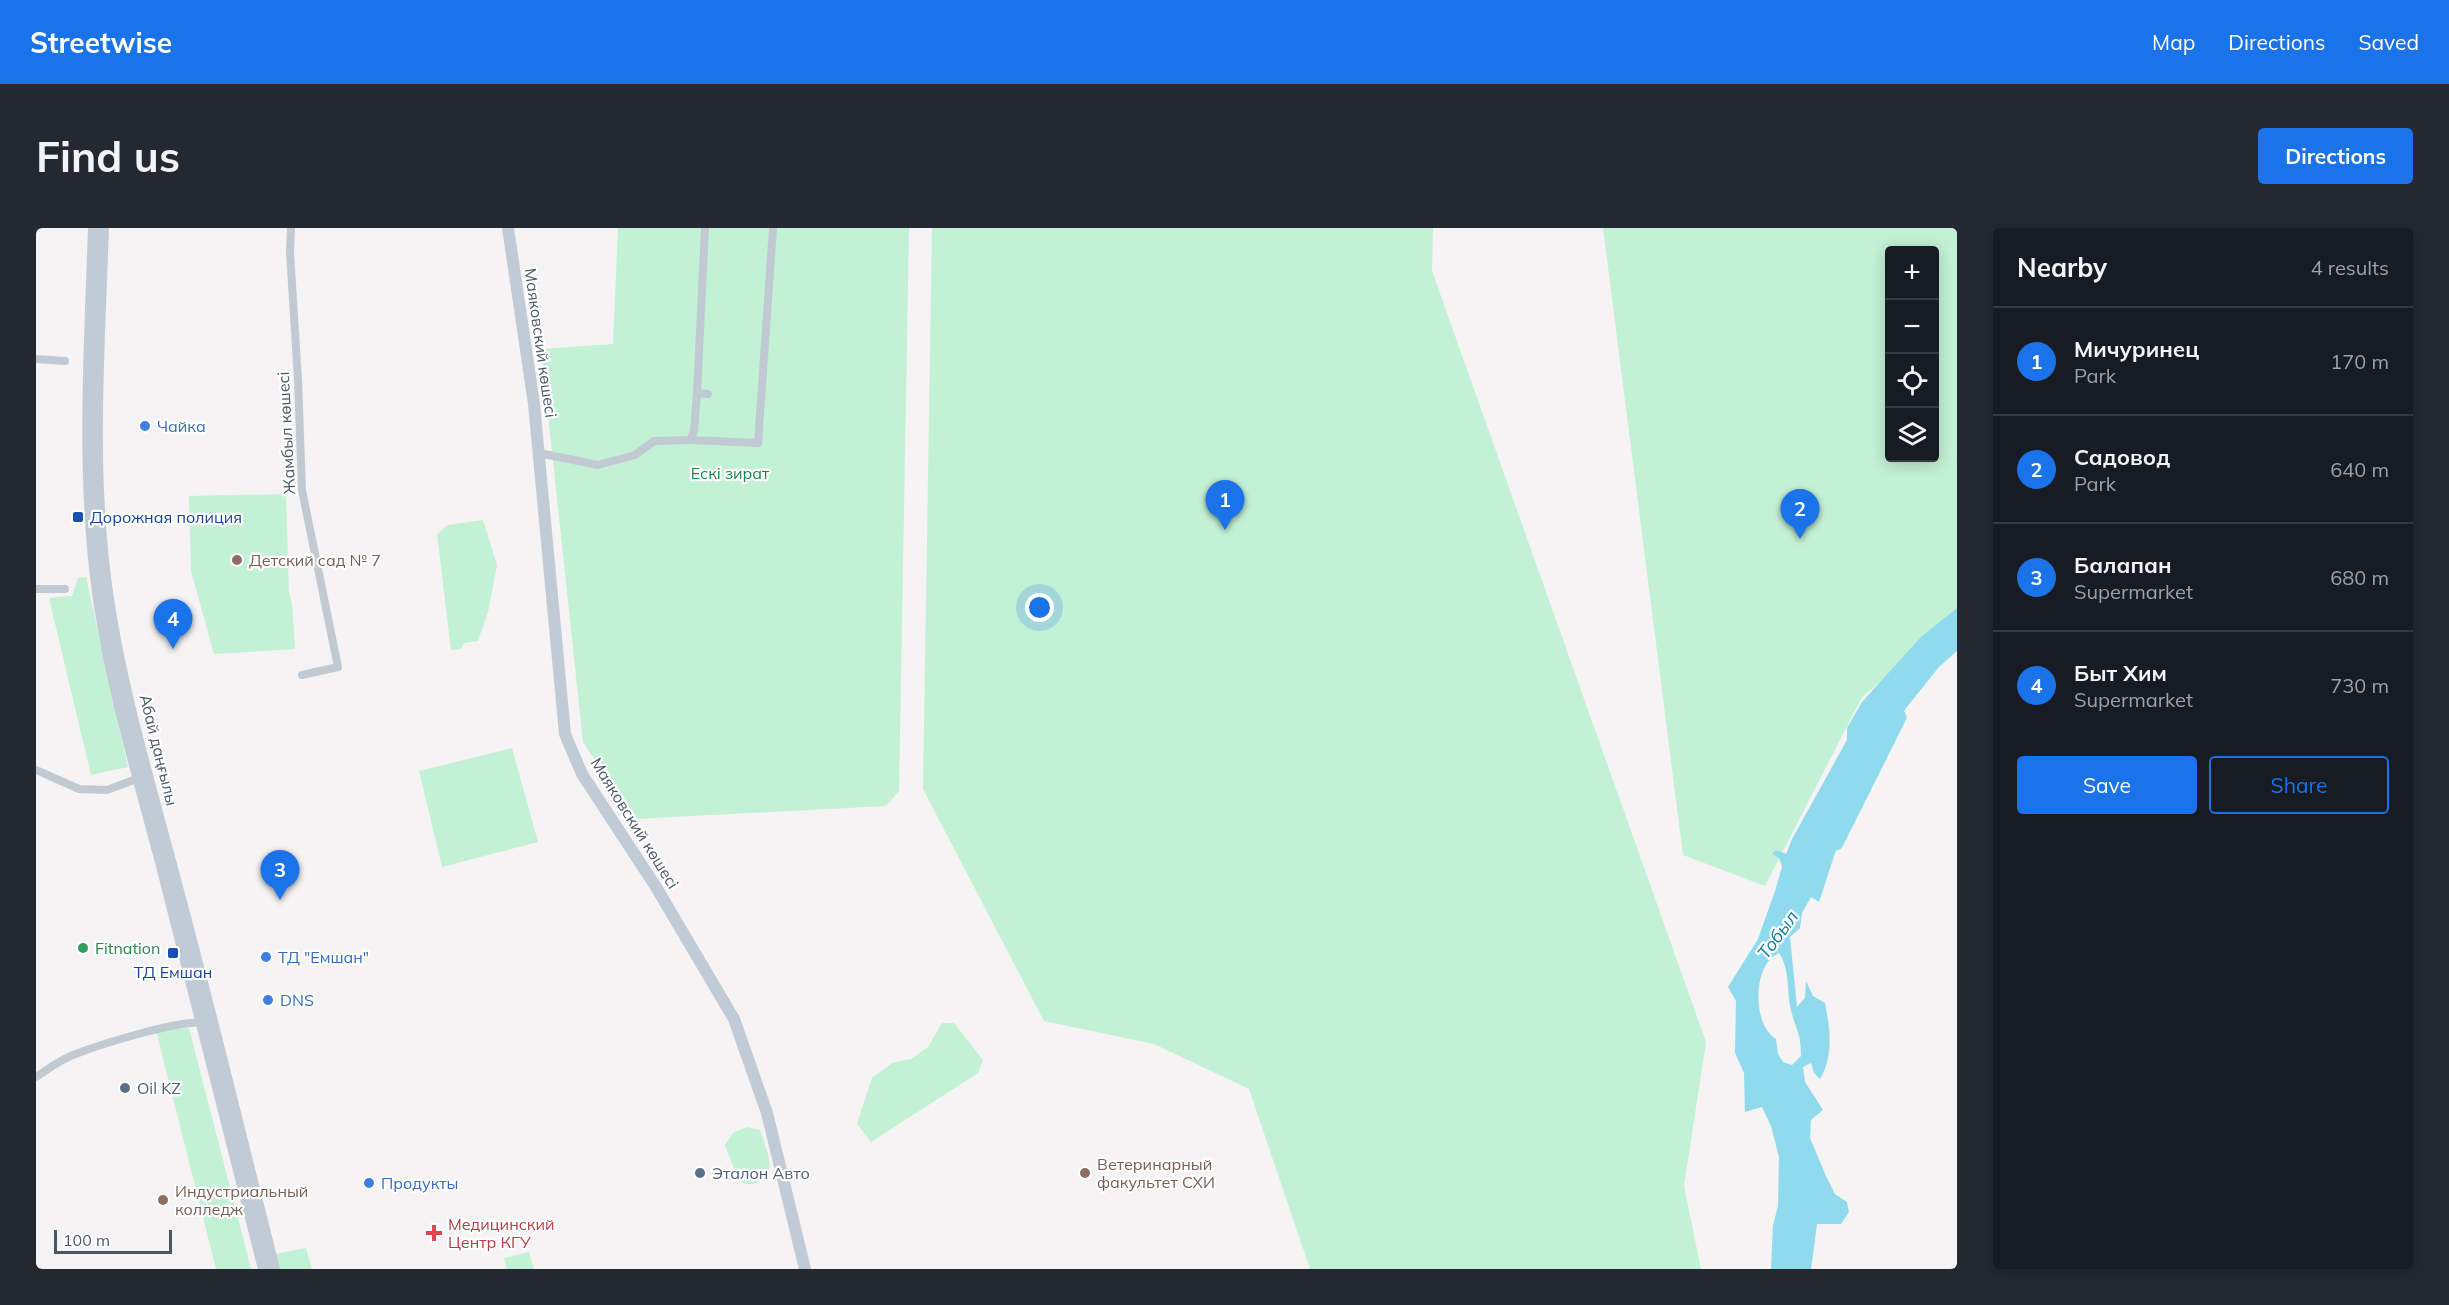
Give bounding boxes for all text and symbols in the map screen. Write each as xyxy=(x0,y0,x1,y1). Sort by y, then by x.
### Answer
text: Streetwise xyxy=(30,25,172,60)
text: Map xyxy=(2152,29,2195,55)
text: Directions xyxy=(2228,29,2325,55)
text: Saved xyxy=(2358,29,2419,55)
button: Directions xyxy=(2258,128,2413,184)
text: Find us xyxy=(36,130,180,183)
map controls xyxy=(1885,246,1939,462)
button: + xyxy=(1885,246,1939,300)
text: Nearby xyxy=(2017,251,2107,284)
text: 4 results xyxy=(2311,255,2389,280)
street label: Маяковский көшесі xyxy=(521,267,561,419)
button: − xyxy=(1885,300,1939,354)
text: Мичуринец xyxy=(2074,335,2199,363)
text: 1 xyxy=(2031,349,2043,374)
text: 170 m xyxy=(2330,349,2389,374)
button: locate xyxy=(1885,354,1939,408)
text: Park xyxy=(2074,363,2116,388)
street label: Жамбыл көшесі xyxy=(273,371,299,495)
button: layers xyxy=(1885,408,1939,462)
place label: Чайка xyxy=(157,416,206,436)
marker: Чайка xyxy=(138,419,152,433)
text: Садовод xyxy=(2074,443,2170,471)
text: 2 xyxy=(2031,457,2043,482)
text: 640 m xyxy=(2330,457,2389,482)
park label: Ескі зират xyxy=(691,463,770,483)
text: Park xyxy=(2074,471,2116,496)
pin: 1 xyxy=(1206,480,1244,530)
pin: 2 xyxy=(1780,490,1820,539)
place label: Дорожная полиция xyxy=(90,507,242,527)
marker: Дорожная полиция xyxy=(71,510,85,524)
place label: Детский сад № 7 xyxy=(249,550,381,570)
text: Балапан xyxy=(2074,551,2172,579)
marker: Детский сад № 7 xyxy=(230,553,244,567)
text: 3 xyxy=(2031,565,2043,590)
text: 680 m xyxy=(2330,565,2389,590)
text: Supermarket xyxy=(2074,579,2193,604)
your location xyxy=(1025,593,1054,622)
pin: 4 xyxy=(154,600,192,649)
text: Быт Хим xyxy=(2074,659,2167,687)
text: 4 xyxy=(2031,673,2043,698)
text: 730 m xyxy=(2330,673,2389,698)
text: Supermarket xyxy=(2074,687,2193,712)
street label: Абай даңғылы xyxy=(136,692,182,808)
street label: Маяковский көшесі xyxy=(587,754,683,892)
button: Save xyxy=(2017,756,2197,814)
button: Share xyxy=(2209,756,2389,814)
pin: 3 xyxy=(260,850,300,900)
water label: Тобыл xyxy=(1752,906,1803,963)
place label: Fitnation xyxy=(95,938,160,958)
marker: Fitnation xyxy=(76,941,90,955)
marker: ТД Емшан xyxy=(166,946,180,960)
place label: ТД "Емшан" xyxy=(278,947,369,967)
marker: ТД "Емшан" xyxy=(259,950,273,964)
place label: ТД Емшан xyxy=(134,962,212,982)
place label: DNS xyxy=(280,990,314,1010)
marker: DNS xyxy=(261,993,275,1007)
place label: Oil KZ xyxy=(137,1078,181,1098)
marker: Oil KZ xyxy=(118,1081,132,1095)
place label: Ветеринарный факультет СХИ xyxy=(1097,1154,1215,1192)
place label: Эталон Авто xyxy=(712,1163,810,1183)
marker: Эталон Авто xyxy=(693,1166,707,1180)
marker: Ветеринарный факультет СХИ xyxy=(1078,1166,1092,1180)
place label: Продукты xyxy=(381,1173,458,1193)
marker: Продукты xyxy=(362,1176,376,1190)
place label: Индустриальный колледж xyxy=(175,1181,308,1219)
marker: Индустриальный колледж xyxy=(156,1193,170,1207)
place label: Медицинский Центр КГУ xyxy=(448,1214,554,1252)
marker: Медицинский Центр КГУ xyxy=(425,1224,443,1242)
scale bar xyxy=(54,1227,172,1254)
text: 100 m xyxy=(63,1230,110,1250)

